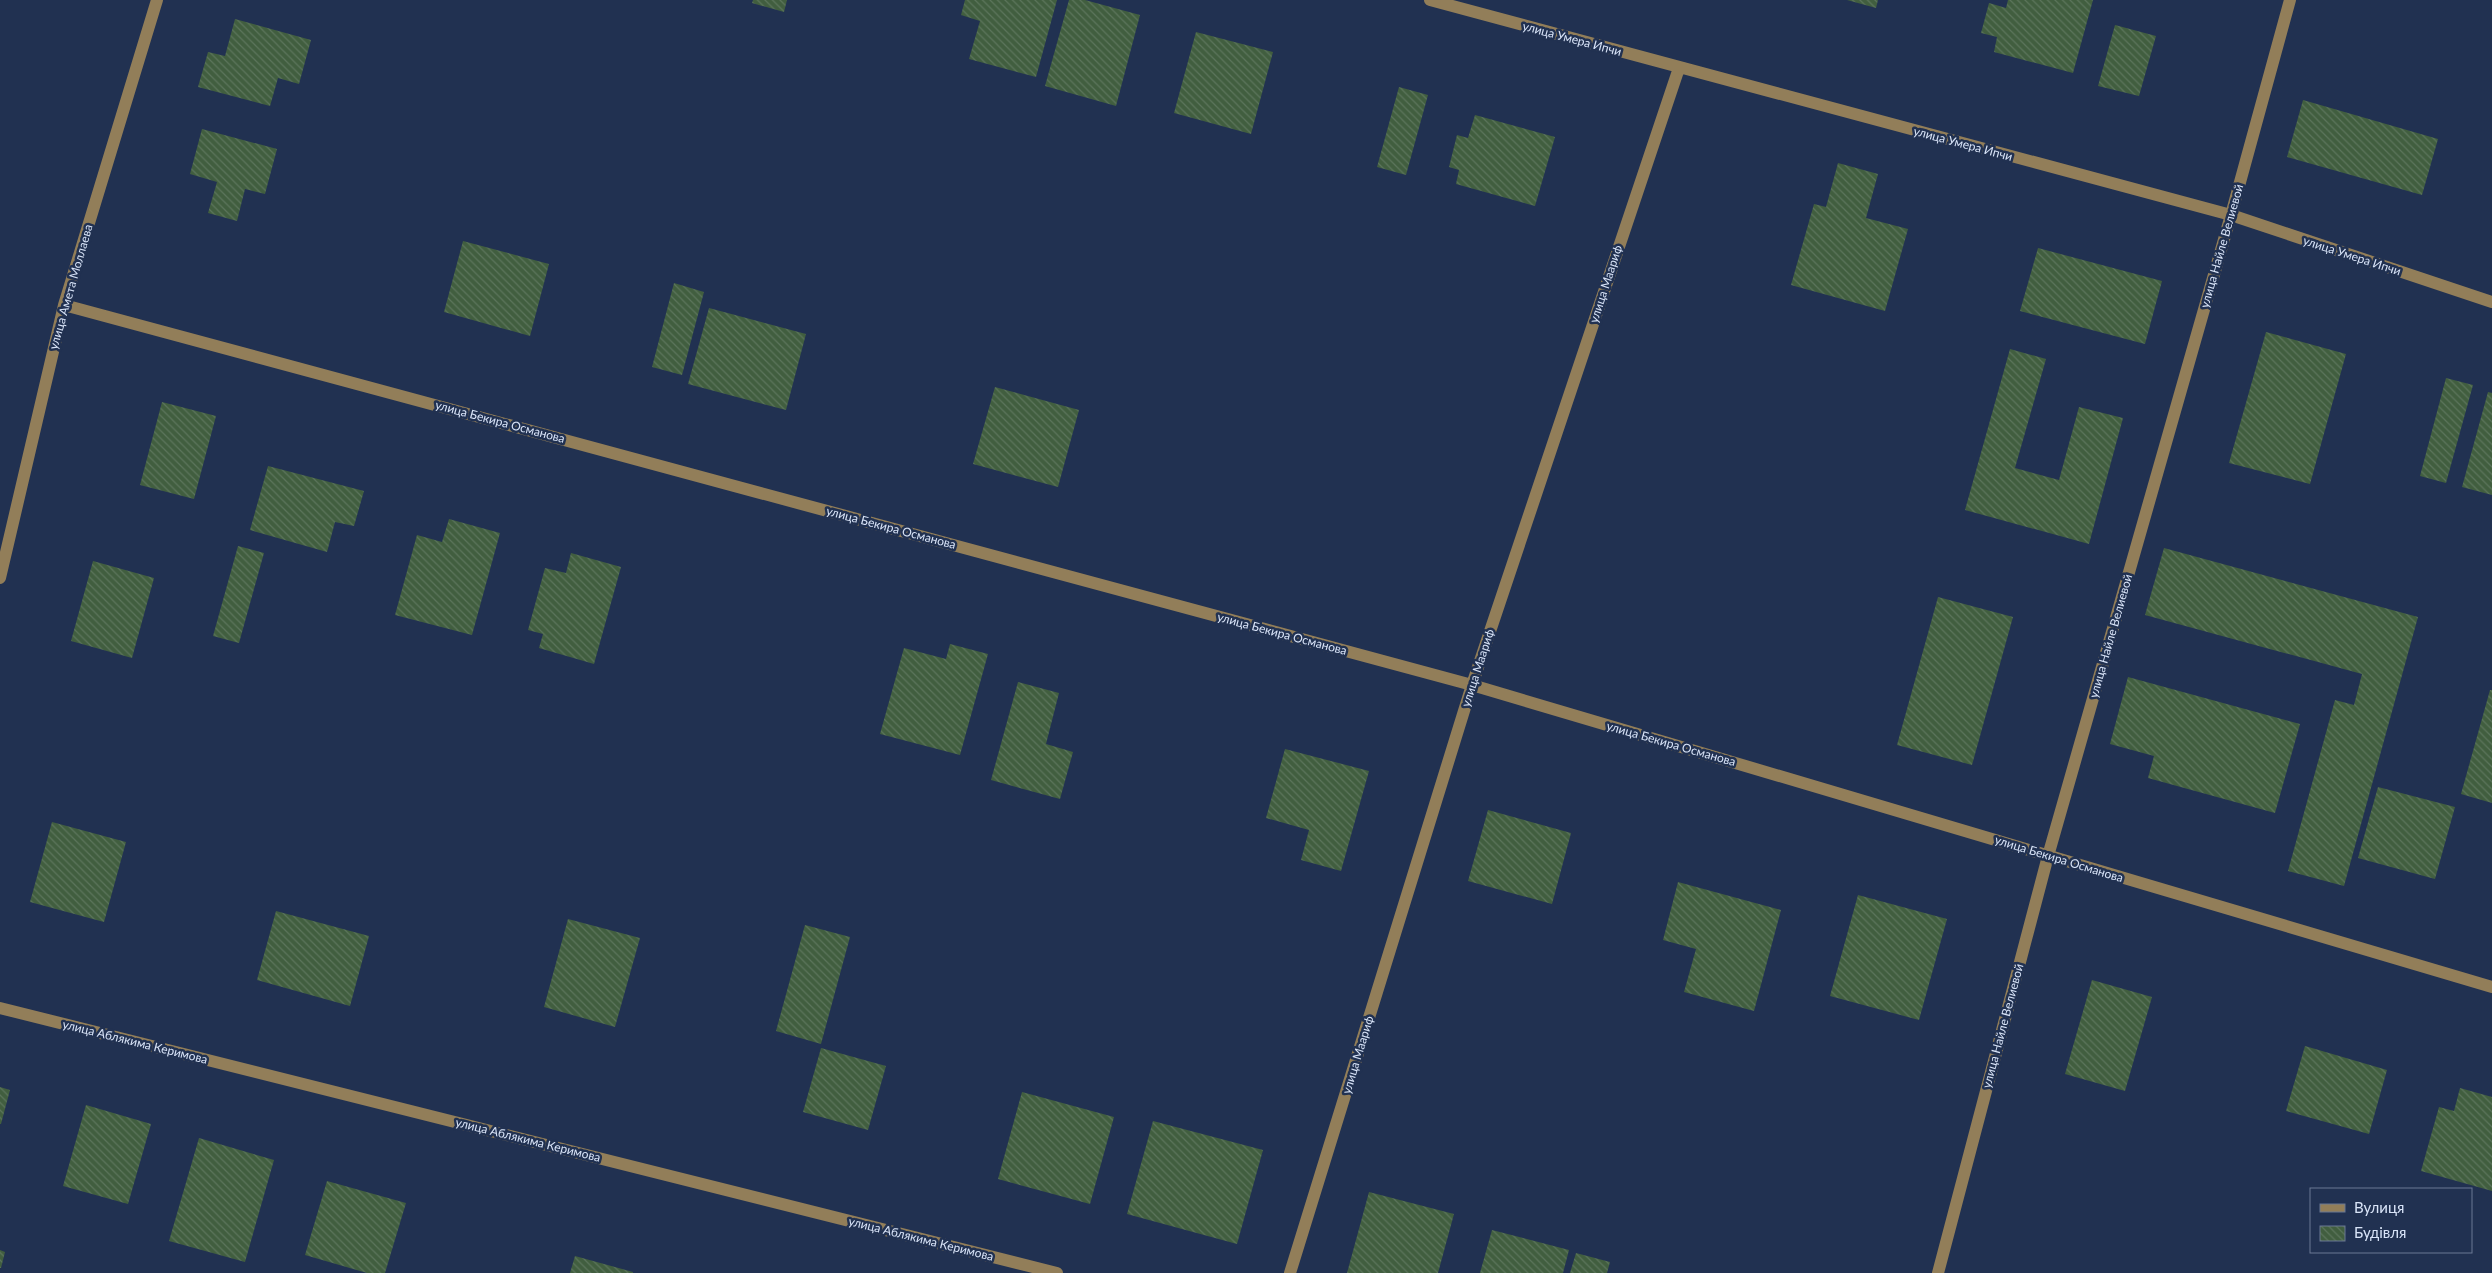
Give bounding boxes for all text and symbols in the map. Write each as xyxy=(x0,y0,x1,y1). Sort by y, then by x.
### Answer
street label: улица Умера Ипчи xyxy=(1521,18,1623,59)
street label: улица Умера Ипчи xyxy=(1912,123,2014,164)
street label: улица Найле Велиевой xyxy=(2197,182,2246,309)
street label: улица Амета Моллаева xyxy=(45,223,96,351)
street label: улица Умера Ипчи xyxy=(2301,233,2403,278)
street label: улица Маариф xyxy=(1586,243,1625,325)
street label: улица Бекира Османова xyxy=(434,397,567,446)
street label: улица Бекира Османова xyxy=(825,503,958,552)
street label: улица Найле Велиевой xyxy=(2086,572,2135,699)
street label: улица Бекира Османова xyxy=(1216,609,1349,658)
street label: улица Маариф xyxy=(1458,627,1497,709)
street label: улица Бекира Османова xyxy=(1605,718,1737,769)
street label: улица Бекира Османова xyxy=(1993,832,2125,885)
street label: улица Найле Велиевой xyxy=(1979,962,2026,1090)
street label: улица Маариф xyxy=(1339,1014,1377,1096)
street label: улица Аблякима Керимова xyxy=(61,1016,209,1067)
street label: улица Аблякима Керимова xyxy=(454,1114,602,1165)
legend xyxy=(2310,1188,2472,1253)
text: Вулиця xyxy=(2354,1198,2404,1216)
street label: улица Аблякима Керимова xyxy=(847,1213,995,1264)
text: Будівля xyxy=(2354,1223,2406,1241)

